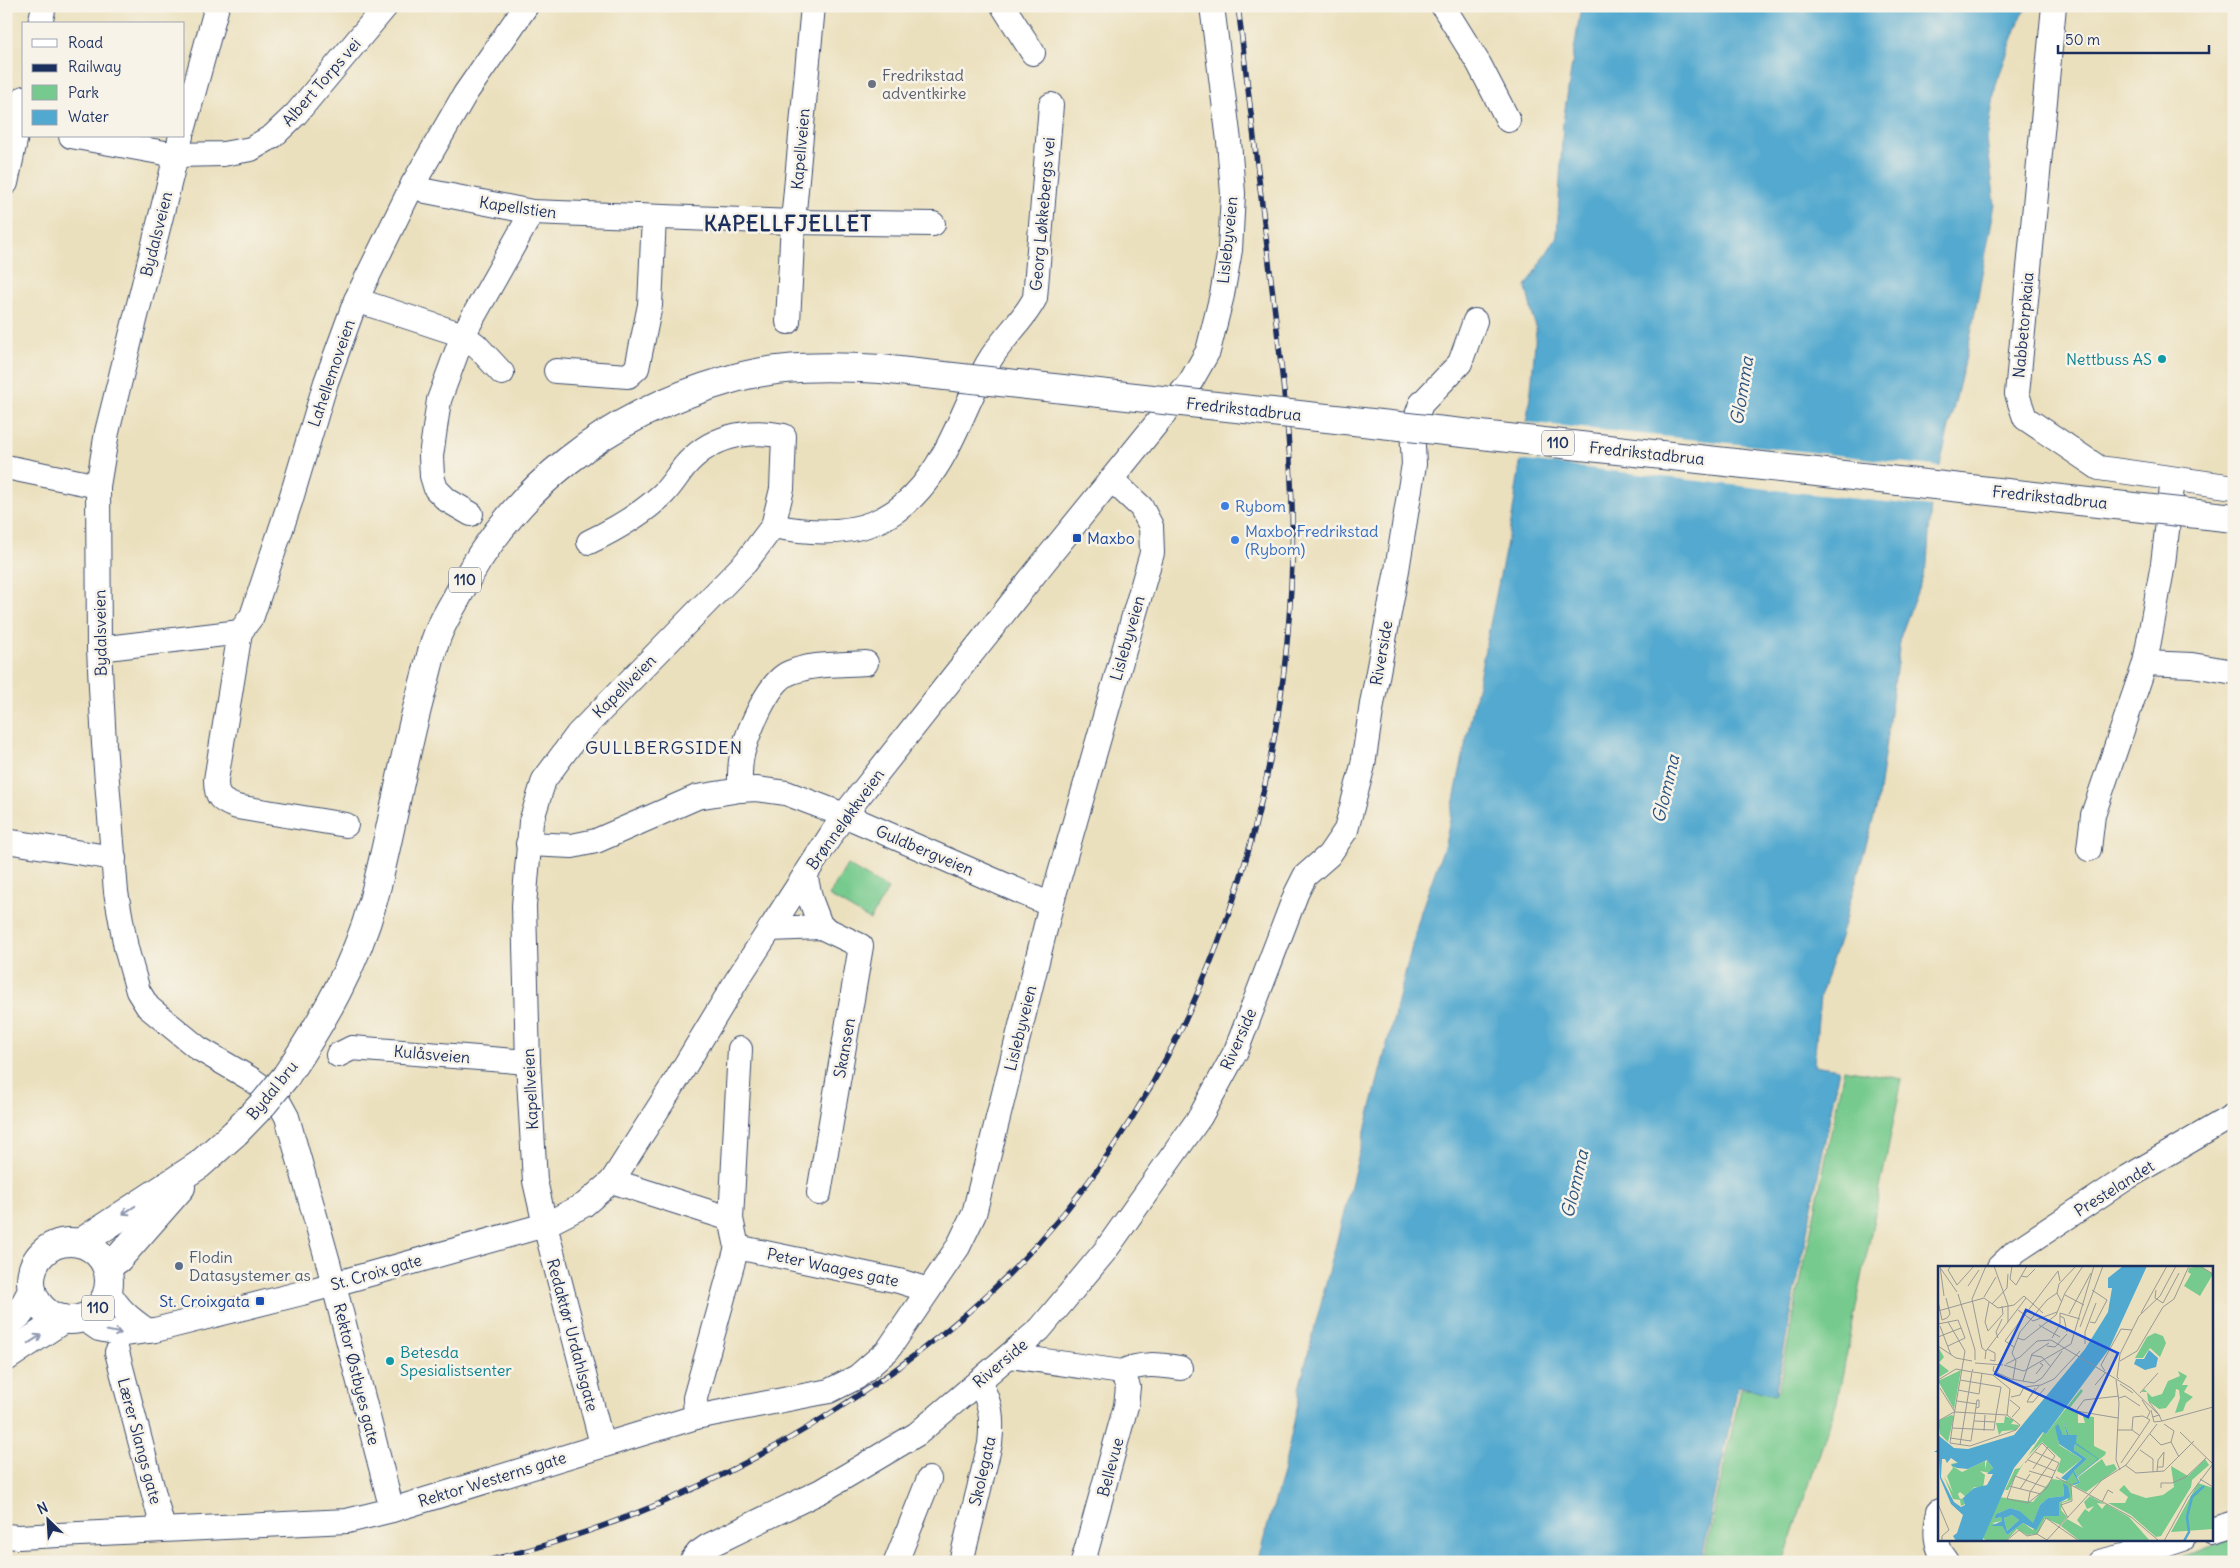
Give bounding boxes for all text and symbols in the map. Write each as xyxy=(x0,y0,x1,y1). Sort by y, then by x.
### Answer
legend xyxy=(22,22,185,138)
scale bar xyxy=(2058,22,2209,54)
text: 50 m xyxy=(2065,30,2100,49)
text: Road xyxy=(68,33,103,52)
street label: Albert Torps vei xyxy=(277,34,365,130)
text: Railway xyxy=(68,57,122,76)
place label: Fredrikstad adventkirke xyxy=(882,65,966,103)
marker: Fredrikstad adventkirke xyxy=(866,78,878,90)
text: Park xyxy=(68,83,99,102)
text: Water xyxy=(68,107,109,126)
street label: Kapellveien xyxy=(786,107,814,191)
street label: Georg Løkkebergs vei xyxy=(1025,136,1059,292)
street label: Bydalsveien xyxy=(136,189,176,279)
street label: Kapellstien xyxy=(478,192,558,222)
street label: Lislebyveien xyxy=(1212,195,1242,285)
district label: KAPELLFJELLET xyxy=(704,210,872,237)
street label: Nabbetorpkaia xyxy=(2008,271,2038,379)
street label: Lahellemoveien xyxy=(303,317,359,429)
place label: Nettbuss AS xyxy=(2066,349,2152,369)
water label: Glomma xyxy=(1725,353,1759,427)
marker: Nettbuss AS xyxy=(2156,353,2168,365)
street label: Fredrikstadbrua xyxy=(1185,393,1303,425)
road number: 110 xyxy=(1542,430,1574,456)
street label: Fredrikstadbrua xyxy=(1588,437,1706,469)
street label: Fredrikstadbrua xyxy=(1991,481,2109,513)
place label: Rybom xyxy=(1235,496,1286,516)
marker: Rybom xyxy=(1219,500,1231,512)
place label: Maxbo Fredrikstad (Rybom) xyxy=(1245,521,1378,559)
place label: Maxbo xyxy=(1087,528,1135,548)
marker: Maxbo xyxy=(1071,532,1083,544)
marker: Maxbo Fredrikstad (Rybom) xyxy=(1229,534,1241,546)
road number: 110 xyxy=(449,568,481,592)
street label: Bydalsveien xyxy=(89,589,111,677)
street label: Lislebyveien xyxy=(1105,593,1149,683)
street label: Riverside xyxy=(1365,619,1397,687)
street label: Kapellveien xyxy=(588,650,660,722)
district label: GULLBERGSIDEN xyxy=(585,736,743,759)
water label: Glomma xyxy=(1647,751,1685,825)
street label: Brønneløkkveien xyxy=(802,765,888,873)
street label: Guldbergveien xyxy=(873,820,977,880)
street label: Lislebyveien xyxy=(1000,983,1040,1073)
street label: Riverside xyxy=(1216,1005,1260,1073)
street label: Skansen xyxy=(829,1016,859,1080)
street label: Kulåsveien xyxy=(393,1041,471,1067)
street label: Kapellveien xyxy=(518,1048,542,1130)
street label: Bydal bru xyxy=(242,1056,302,1124)
water label: Glomma xyxy=(1556,1146,1594,1220)
street label: Prestelandet xyxy=(2070,1155,2158,1221)
one-way arrow xyxy=(122,1205,136,1215)
street label: Peter Waages gate xyxy=(765,1243,901,1291)
place label: Flodin Datasystemer as xyxy=(189,1247,311,1285)
street label: St. Croix gate xyxy=(328,1249,424,1295)
street label: Redaktør Urdahlsgate xyxy=(543,1256,603,1414)
marker: Flodin Datasystemer as xyxy=(173,1260,185,1272)
inset map xyxy=(1938,1266,2212,1540)
place label: St. Croixgata xyxy=(159,1291,250,1311)
marker: St. Croixgata xyxy=(254,1295,266,1307)
road number: 110 xyxy=(82,1296,114,1320)
street label: Rektor Østbyes gate xyxy=(330,1301,384,1447)
one-way arrow xyxy=(105,1327,121,1337)
one-way arrow xyxy=(28,1333,42,1344)
street label: Riverside xyxy=(968,1334,1032,1392)
place label: Betesda Spesialistsenter xyxy=(400,1342,512,1380)
marker: Betesda Spesialistsenter xyxy=(384,1355,396,1367)
street label: Lærer Slangs gate xyxy=(114,1376,166,1506)
street label: Skolegata xyxy=(964,1434,1000,1508)
street label: Bellevue xyxy=(1093,1435,1127,1499)
street label: Rektor Westerns gate xyxy=(416,1447,568,1511)
north arrow xyxy=(22,1496,72,1546)
text: N xyxy=(34,1498,51,1518)

